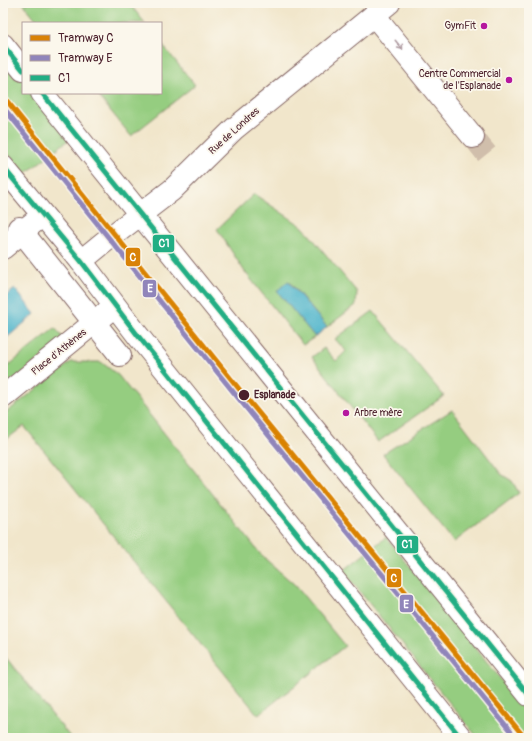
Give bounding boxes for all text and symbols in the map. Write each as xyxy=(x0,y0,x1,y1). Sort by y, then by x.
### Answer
place label: GymFit xyxy=(444,20,477,32)
marker: GymFit xyxy=(479,21,489,31)
legend xyxy=(22,22,162,94)
text: Tramway C xyxy=(58,31,114,46)
one-way arrow xyxy=(395,40,403,51)
text: Tramway E xyxy=(58,51,112,66)
place label: Centre Commercial de l'Esplanade xyxy=(419,68,501,92)
text: C1 xyxy=(58,71,70,86)
marker: Centre Commercial de l'Esplanade xyxy=(504,75,514,85)
street label: Rue de Londres xyxy=(206,105,262,157)
line badge: C1 xyxy=(152,234,175,253)
text: C1 xyxy=(158,237,170,250)
line badge: C xyxy=(125,247,141,267)
text: C xyxy=(130,251,137,264)
line badge: E xyxy=(142,279,157,298)
text: E xyxy=(147,282,153,295)
street label: Place d'Athènes xyxy=(29,326,89,378)
marker: Esplanade xyxy=(237,388,251,402)
place label: Esplanade xyxy=(254,389,296,401)
place label: Arbre mère xyxy=(354,407,402,419)
marker: Arbre mère xyxy=(341,408,351,418)
line badge: C1 xyxy=(396,535,419,554)
text: C1 xyxy=(401,538,413,551)
line badge: C xyxy=(386,568,402,588)
text: C xyxy=(391,572,398,585)
line badge: E xyxy=(399,594,414,613)
text: E xyxy=(403,598,409,611)

